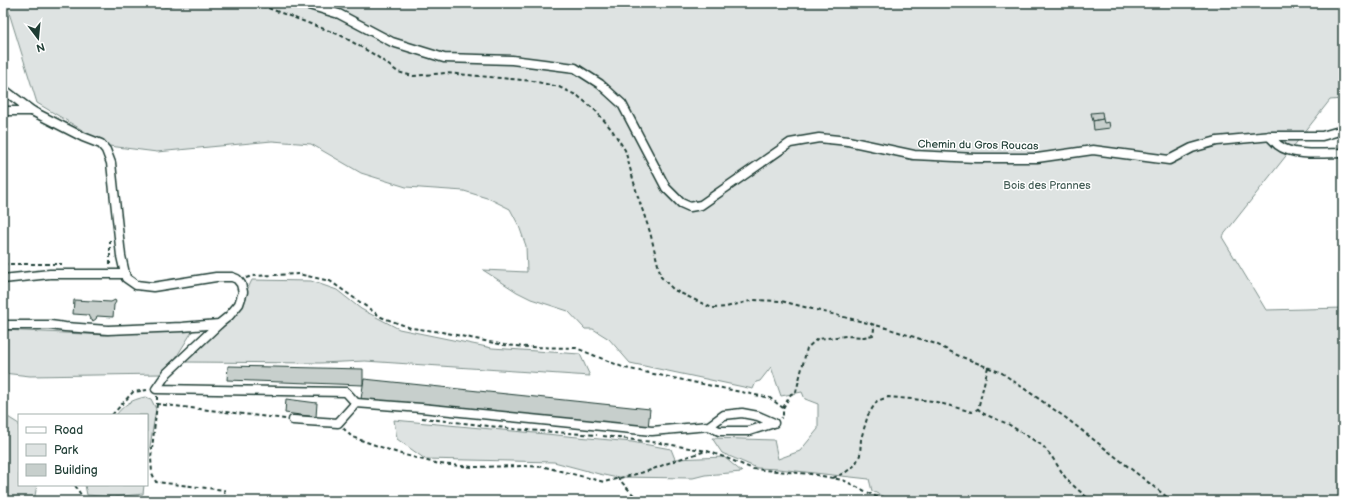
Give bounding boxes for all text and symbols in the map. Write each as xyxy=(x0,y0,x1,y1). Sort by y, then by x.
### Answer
north arrow xyxy=(18,18,58,58)
text: N xyxy=(35,40,46,55)
street label: Chemin du Gros Roucas xyxy=(917,137,1039,153)
park label: Bois des Prannes xyxy=(1003,179,1091,192)
legend xyxy=(18,414,148,486)
text: Road xyxy=(54,423,83,438)
text: Park xyxy=(54,443,78,458)
text: Building xyxy=(54,463,98,478)

